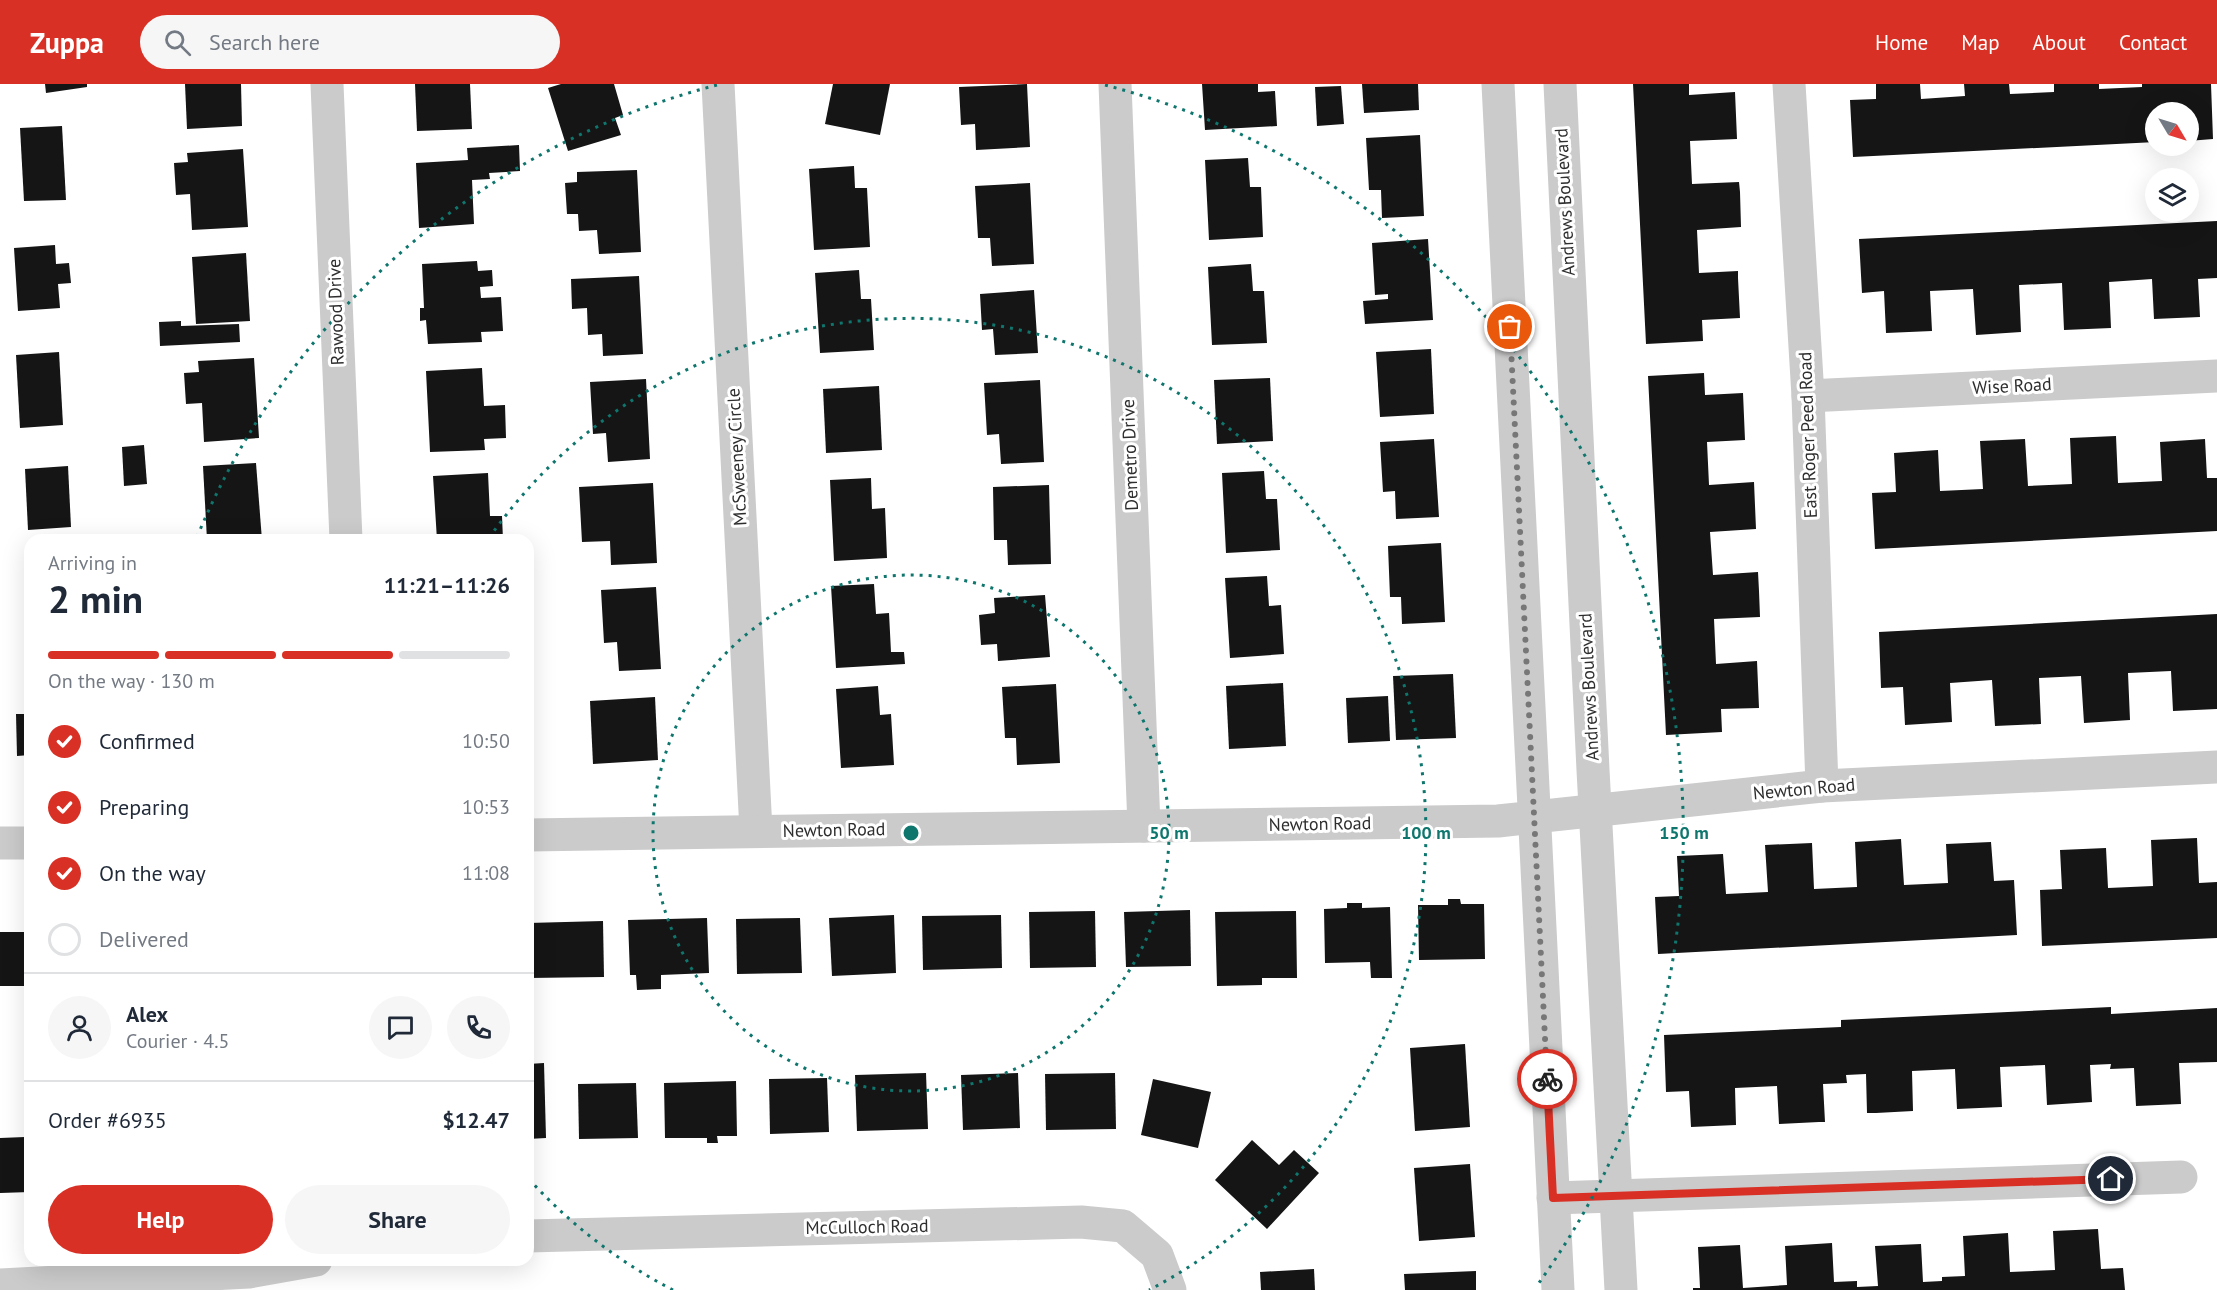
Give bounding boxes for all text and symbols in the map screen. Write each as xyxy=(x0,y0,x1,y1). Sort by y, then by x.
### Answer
search box xyxy=(140,15,560,69)
text: Zuppa xyxy=(30,24,104,61)
icon: search xyxy=(161,26,194,59)
text: Search here xyxy=(209,28,320,56)
text: Home xyxy=(1875,29,1928,56)
text: Map xyxy=(1961,29,2000,56)
text: About xyxy=(2033,29,2086,56)
text: Contact xyxy=(2119,29,2187,56)
north arrow xyxy=(2145,102,2199,156)
map controls xyxy=(2145,102,2199,222)
street label: Andrews Boulevard xyxy=(1549,128,1580,277)
button: layers xyxy=(2145,168,2199,222)
street label: Rawood Drive xyxy=(322,258,349,366)
pin xyxy=(1484,301,1535,352)
icon: bag xyxy=(1493,310,1526,343)
street label: East Roger Peed Road xyxy=(1793,351,1822,519)
street label: Wise Road xyxy=(1972,372,2052,399)
street label: McSweeney Circle xyxy=(721,388,752,526)
street label: Demetro Drive xyxy=(1116,399,1143,511)
text: Arriving in xyxy=(48,550,137,576)
text: 11:21–11:26 xyxy=(384,571,510,599)
text: 2 min xyxy=(48,573,143,624)
street label: Andrews Boulevard xyxy=(1573,613,1604,762)
text: On the way · 130 m xyxy=(48,668,215,694)
icon: check xyxy=(48,725,81,758)
text: Confirmed xyxy=(99,727,195,755)
text: 10:50 xyxy=(462,728,510,754)
street label: Newton Road xyxy=(1752,773,1856,804)
icon: check xyxy=(48,791,81,824)
text: Preparing xyxy=(99,793,189,821)
text: 10:53 xyxy=(462,794,510,820)
street label: Newton Road xyxy=(1268,811,1371,836)
street label: Newton Road xyxy=(782,817,885,842)
text: 50 m xyxy=(1149,821,1189,844)
text: 100 m xyxy=(1401,821,1451,844)
text: 150 m xyxy=(1659,821,1709,844)
centre of rings xyxy=(901,823,921,843)
icon: check xyxy=(48,857,81,890)
text: On the way xyxy=(99,859,206,887)
text: 11:08 xyxy=(462,860,510,886)
text: Delivered xyxy=(99,925,189,953)
button: person xyxy=(48,996,111,1059)
button: chat xyxy=(369,996,432,1059)
button: phone xyxy=(447,996,510,1059)
text: Alex xyxy=(126,1000,168,1028)
text: Courier · 4.5 xyxy=(126,1028,229,1054)
courier xyxy=(1517,1049,1577,1109)
icon: bike xyxy=(1531,1063,1564,1096)
text: Order #6935 xyxy=(48,1106,167,1134)
text: $12.47 xyxy=(442,1106,510,1134)
pin xyxy=(2085,1153,2136,1204)
icon: home xyxy=(2094,1162,2127,1195)
button: Help xyxy=(48,1185,273,1254)
button: Share xyxy=(285,1185,510,1254)
street label: McCulloch Road xyxy=(805,1214,929,1239)

